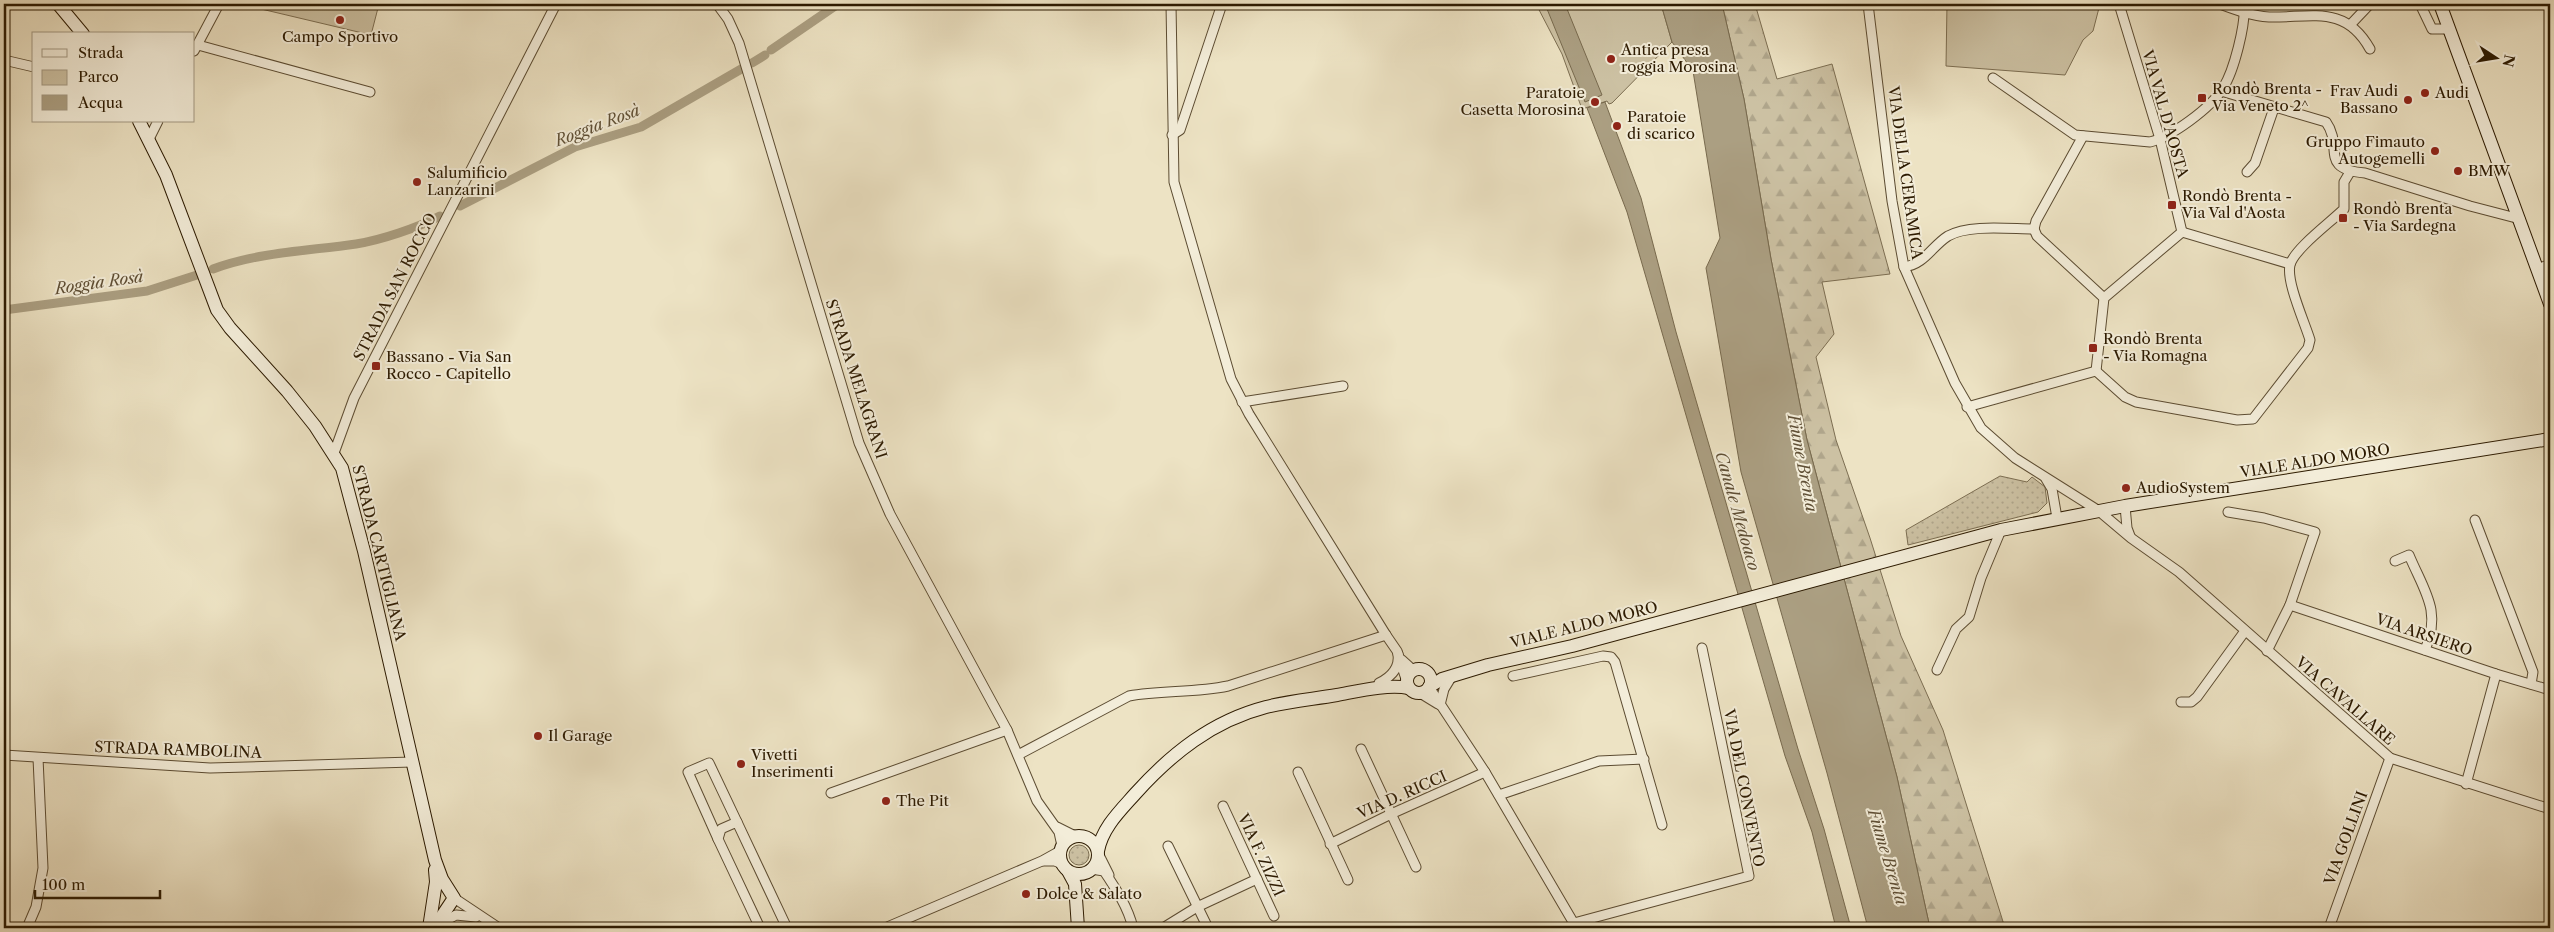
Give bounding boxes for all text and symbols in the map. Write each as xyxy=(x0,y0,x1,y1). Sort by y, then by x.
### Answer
marker: Campo Sportivo xyxy=(334,14,346,26)
place label: Campo Sportivo xyxy=(282,27,398,46)
legend xyxy=(32,32,195,122)
north arrow xyxy=(2472,32,2522,82)
place label: Antica presa roggia Morosina xyxy=(1620,40,1736,76)
text: Strada xyxy=(78,43,124,62)
street label: VIA VAL D'AOSTA xyxy=(2138,47,2193,181)
marker: Antica presa roggia Morosina xyxy=(1605,53,1617,65)
text: N xyxy=(2499,53,2519,69)
text: Parco xyxy=(78,67,119,86)
place label: Rondò Brenta - Via Veneto 2^ xyxy=(2211,79,2322,115)
place label: Frav Audi Bassano xyxy=(2330,81,2398,117)
place label: Paratoie Casetta Morosina xyxy=(1461,83,1585,119)
place label: Audi xyxy=(2434,83,2469,102)
street label: VIA DELLA CERAMICA xyxy=(1884,84,1927,262)
marker: Audi xyxy=(2419,87,2431,99)
marker: Rondò Brenta - Via Veneto 2^ xyxy=(2196,92,2208,104)
text: Acqua xyxy=(77,93,123,112)
marker: Frav Audi Bassano xyxy=(2402,94,2414,106)
marker: Paratoie Casetta Morosina xyxy=(1589,96,1601,108)
water label: Roggia Rosà xyxy=(550,100,643,151)
place label: Paratoie di scarico xyxy=(1627,107,1695,143)
marker: Paratoie di scarico xyxy=(1611,120,1623,132)
place label: Gruppo Fimauto Autogemelli xyxy=(2306,132,2425,168)
marker: Gruppo Fimauto Autogemelli xyxy=(2429,145,2441,157)
place label: BMW xyxy=(2468,161,2511,180)
place label: Salumificio Lanzarini xyxy=(427,163,507,199)
marker: BMW xyxy=(2452,165,2464,177)
marker: Salumificio Lanzarini xyxy=(411,176,423,188)
place label: Rondò Brenta - Via Val d'Aosta xyxy=(2181,186,2292,222)
marker: Rondò Brenta - Via Val d'Aosta xyxy=(2166,199,2178,211)
place label: Rondò Brenta - Via Sardegna xyxy=(2353,199,2456,235)
street label: STRADA SAN ROCCO xyxy=(349,210,440,364)
marker: Rondò Brenta - Via Sardegna xyxy=(2337,212,2349,224)
water label: Roggia Rosà xyxy=(51,266,145,298)
street label: STRADA MELAGRANI xyxy=(822,297,891,461)
place label: Rondò Brenta - Via Romagna xyxy=(2103,329,2208,365)
marker: Rondò Brenta - Via Romagna xyxy=(2087,342,2099,354)
place label: Bassano - Via San Rocco - Capitello xyxy=(386,347,512,383)
marker: Bassano - Via San Rocco - Capitello xyxy=(370,360,382,372)
water label: Fiume Brenta xyxy=(1783,410,1822,514)
street label: VIALE ALDO MORO xyxy=(2238,439,2391,482)
water label: Canale Medoaco xyxy=(1711,449,1765,573)
street label: STRADA CARTIGLIANA xyxy=(348,463,411,644)
place label: AudioSystem xyxy=(2135,478,2230,497)
marker: AudioSystem xyxy=(2120,482,2132,494)
street label: VIALE ALDO MORO xyxy=(1507,597,1660,652)
street label: VIA ARSIERO xyxy=(2372,609,2475,660)
street label: VIA CAVALLARE xyxy=(2291,652,2399,749)
street label: VIA DEL CONVENTO xyxy=(1720,706,1769,868)
place label: Il Garage xyxy=(548,726,613,745)
marker: Il Garage xyxy=(532,730,544,742)
street label: STRADA RAMBOLINA xyxy=(94,737,263,762)
place label: Vivetti Inserimenti xyxy=(750,745,834,781)
marker: Vivetti Inserimenti xyxy=(735,758,747,770)
street label: VIA D. RICCI xyxy=(1353,766,1450,823)
street label: VIA GOLLINI xyxy=(2319,788,2371,888)
place label: The Pit xyxy=(896,791,949,810)
marker: The Pit xyxy=(880,795,892,807)
water label: Fiume Brenta xyxy=(1863,805,1912,908)
street label: VIA F. ZIZZI xyxy=(1234,809,1289,899)
scale bar xyxy=(35,867,160,899)
text: 100 m xyxy=(42,875,85,894)
place label: Dolce & Salato xyxy=(1036,884,1142,903)
marker: Dolce & Salato xyxy=(1020,888,1032,900)

